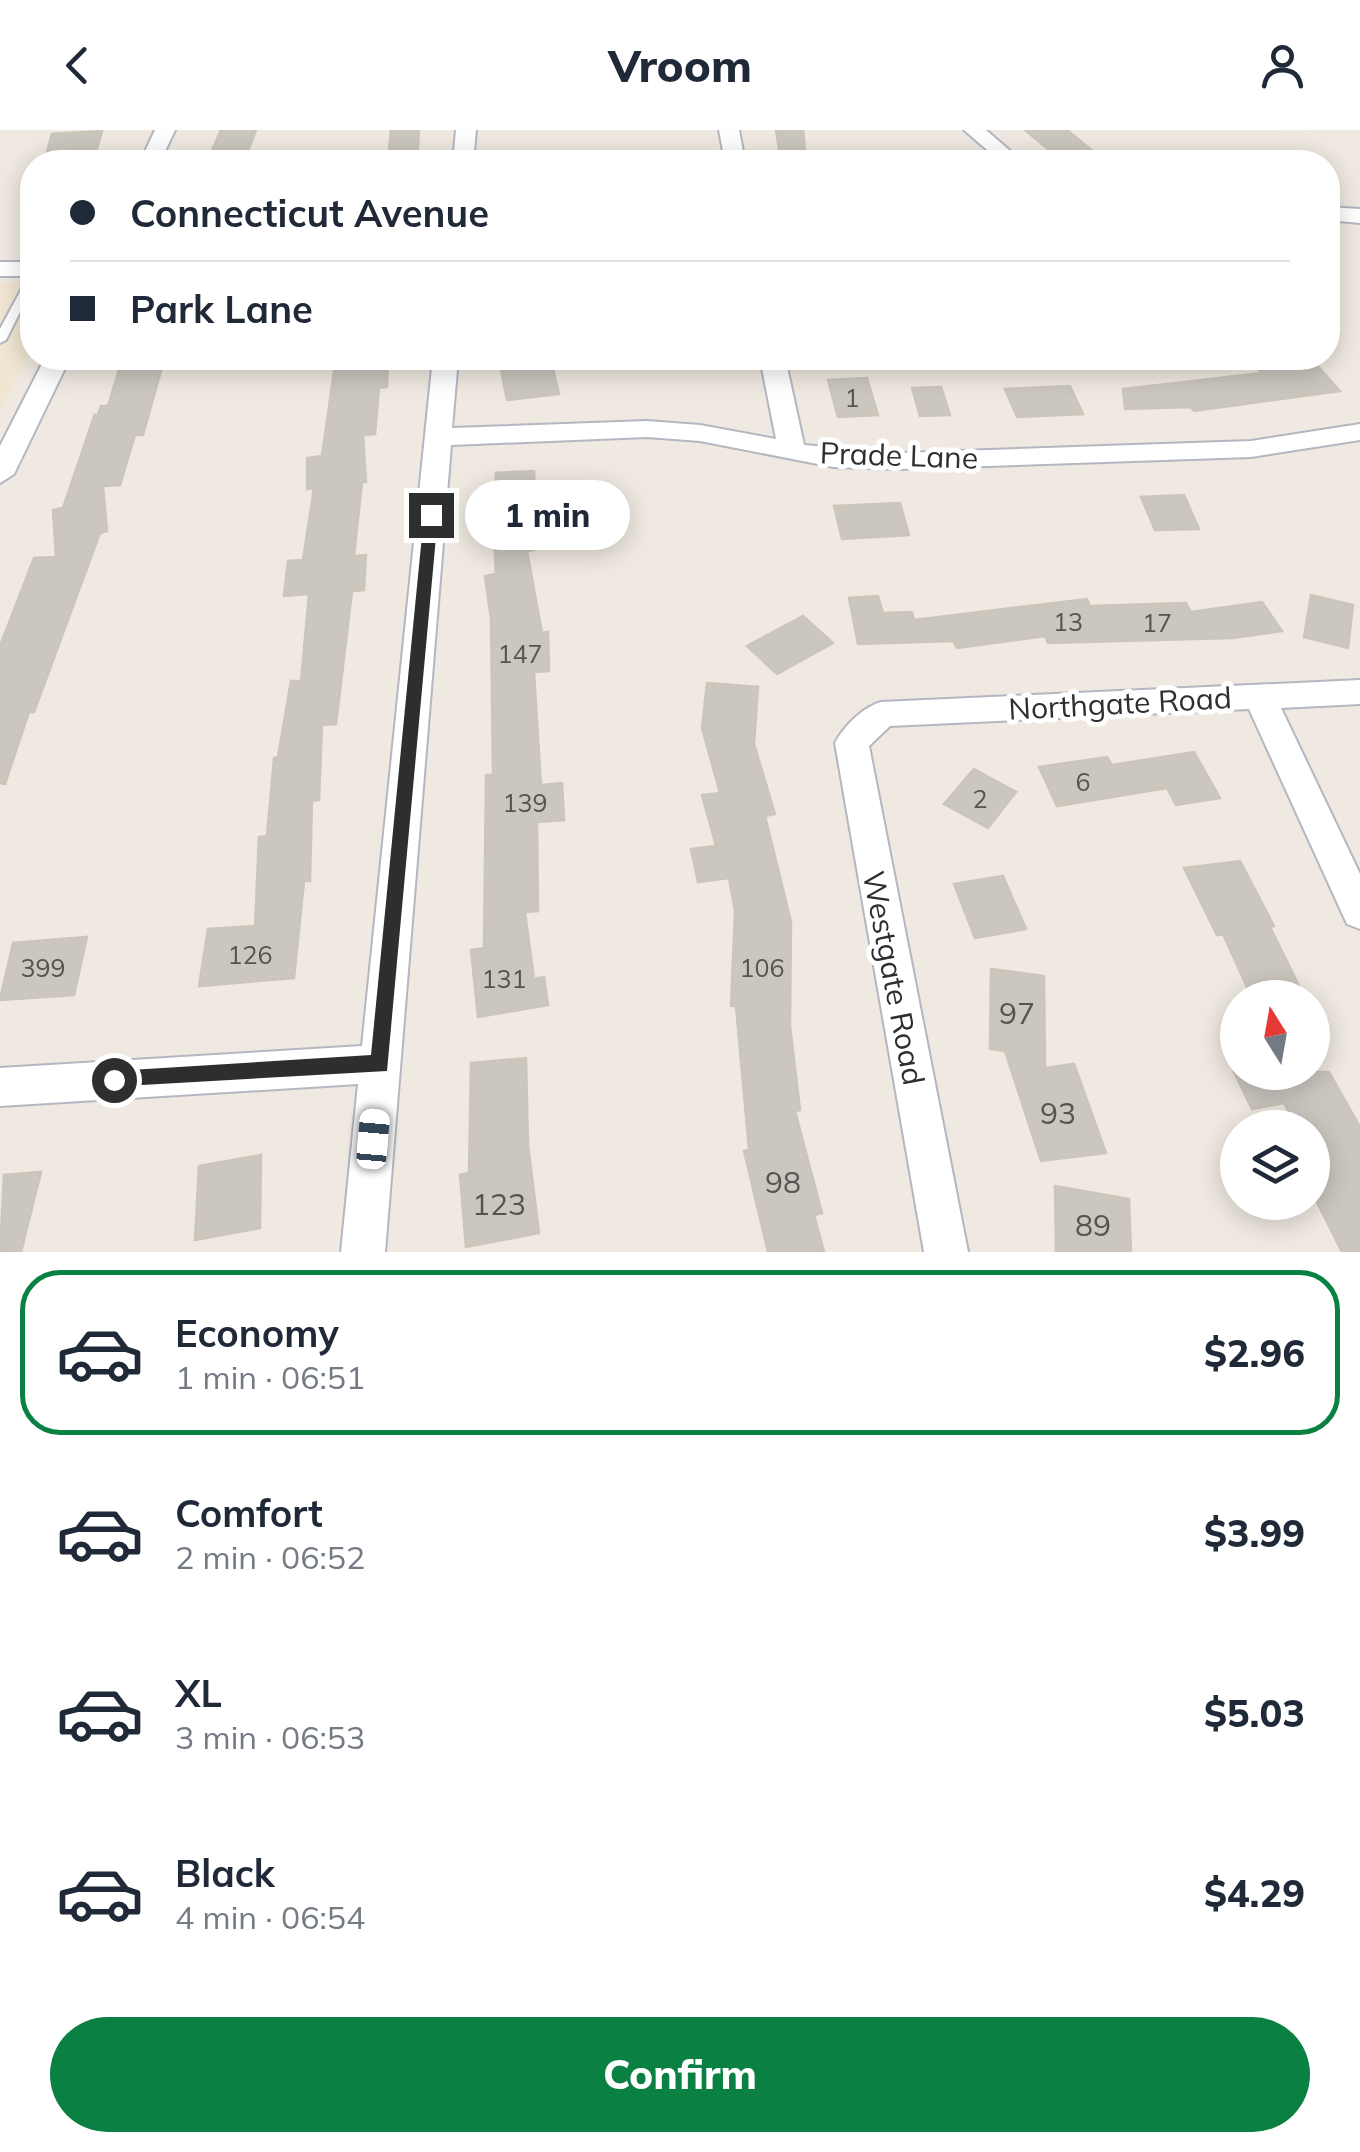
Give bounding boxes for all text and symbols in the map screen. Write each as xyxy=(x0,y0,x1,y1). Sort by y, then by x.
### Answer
text: Vroom xyxy=(608,37,752,93)
icon: back xyxy=(50,38,105,93)
icon: person xyxy=(1255,38,1310,93)
text: Connecticut Avenue xyxy=(130,189,489,237)
text: Park Lane xyxy=(130,285,313,333)
house number: 1 xyxy=(844,382,860,413)
street label: Prade Lane xyxy=(819,433,979,477)
callout: 1 min xyxy=(466,480,631,550)
route end xyxy=(409,493,454,538)
text: 1 min xyxy=(505,495,590,535)
house number: 13 xyxy=(1053,606,1083,637)
house number: 17 xyxy=(1142,607,1172,638)
house number: 147 xyxy=(497,638,543,669)
street label: Northgate Road xyxy=(1007,678,1233,728)
house number: 6 xyxy=(1075,766,1091,797)
house number: 2 xyxy=(972,783,988,814)
house number: 139 xyxy=(502,787,548,818)
street label: Westgate Road xyxy=(855,868,933,1088)
house number: 126 xyxy=(227,939,273,970)
house number: 399 xyxy=(20,952,66,983)
house number: 106 xyxy=(739,952,785,983)
house number: 131 xyxy=(481,963,527,994)
north arrow xyxy=(1220,980,1330,1090)
map controls xyxy=(1220,980,1330,1220)
house number: 97 xyxy=(999,994,1035,1032)
route start xyxy=(92,1058,137,1103)
house number: 93 xyxy=(1040,1094,1076,1132)
car xyxy=(355,1108,391,1170)
button: layers xyxy=(1220,1110,1330,1220)
house number: 98 xyxy=(765,1163,801,1201)
house number: 123 xyxy=(472,1185,526,1223)
house number: 89 xyxy=(1075,1206,1111,1244)
icon: car xyxy=(55,1308,145,1398)
text: Economy xyxy=(175,1309,339,1357)
text: $2.96 xyxy=(1204,1329,1305,1377)
text: 1 min · 06:51 xyxy=(175,1357,365,1397)
icon: car xyxy=(55,1488,145,1578)
text: Comfort xyxy=(175,1489,323,1537)
text: $3.99 xyxy=(1204,1509,1305,1557)
text: 2 min · 06:52 xyxy=(175,1537,365,1577)
icon: car xyxy=(55,1668,145,1758)
text: XL xyxy=(175,1669,222,1717)
text: $5.03 xyxy=(1204,1689,1305,1737)
text: 3 min · 06:53 xyxy=(175,1717,365,1757)
icon: car xyxy=(55,1848,145,1938)
text: Black xyxy=(175,1849,275,1897)
text: $4.29 xyxy=(1204,1869,1305,1917)
text: 4 min · 06:54 xyxy=(175,1897,365,1937)
button: Confirm xyxy=(50,2017,1310,2132)

